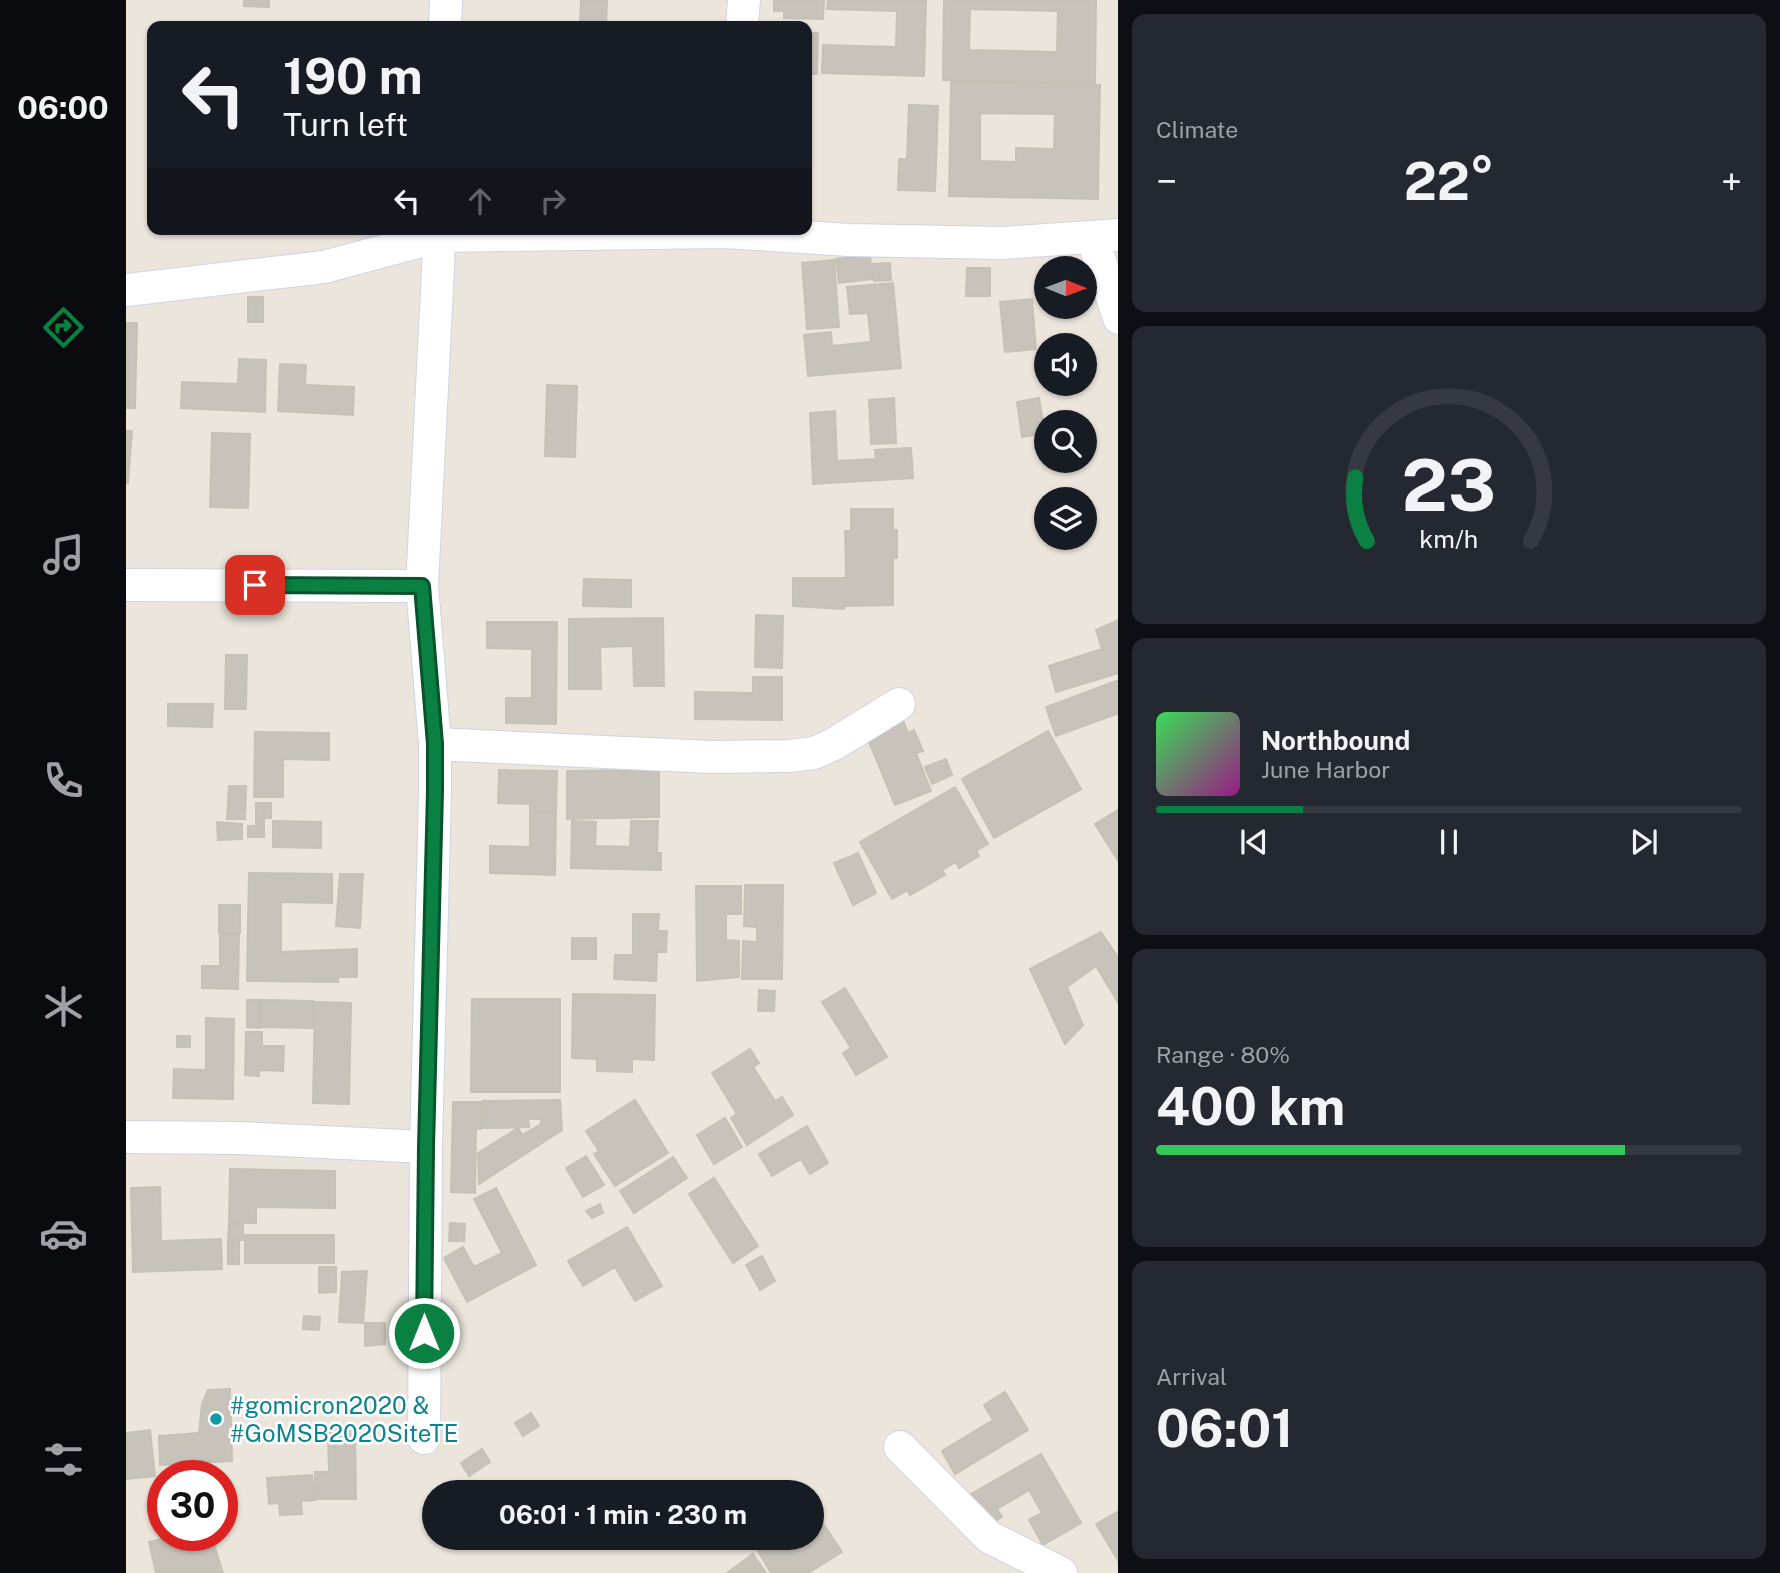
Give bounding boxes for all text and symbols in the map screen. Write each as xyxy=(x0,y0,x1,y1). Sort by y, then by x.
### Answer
text: 190 m xyxy=(283,47,423,105)
icon: left xyxy=(168,49,259,140)
text: 06:00 xyxy=(17,89,109,126)
text: Turn left xyxy=(283,106,408,143)
text: Climate xyxy=(1156,116,1238,143)
text: 22° xyxy=(1404,151,1494,212)
text: − xyxy=(1156,159,1177,204)
text: + xyxy=(1721,159,1742,204)
icon: left xyxy=(388,182,426,220)
icon: ahead xyxy=(461,182,499,220)
icon: right xyxy=(534,182,572,220)
north arrow xyxy=(1034,256,1097,318)
map controls xyxy=(1034,256,1097,550)
icon: directions xyxy=(39,303,88,352)
button: sound xyxy=(1034,333,1097,396)
button: search xyxy=(1034,410,1097,473)
text: 23 xyxy=(1402,442,1496,527)
button: layers xyxy=(1034,487,1097,550)
text: km/h xyxy=(1420,523,1478,553)
icon: music xyxy=(39,530,88,579)
pin xyxy=(225,555,285,615)
icon: arrive xyxy=(236,566,274,604)
text: Northbound xyxy=(1261,725,1410,756)
icon: phone xyxy=(39,756,88,805)
text: June Harbor xyxy=(1261,756,1390,783)
icon: previous xyxy=(1235,823,1273,861)
icon: pause xyxy=(1430,823,1468,861)
icon: next xyxy=(1625,823,1663,861)
icon: climate xyxy=(39,982,88,1031)
text: Range · 80% xyxy=(1156,1041,1290,1068)
text: 400 km xyxy=(1156,1076,1345,1137)
icon: car xyxy=(39,1209,88,1258)
position arrow xyxy=(387,1296,461,1370)
text: Arrival xyxy=(1156,1363,1227,1390)
place label: #gomicron2020 & #GoMSB2020SiteTE xyxy=(230,1391,458,1447)
text: 06:01 xyxy=(1156,1398,1293,1459)
marker: #gomicron2020 & #GoMSB2020SiteTE xyxy=(208,1411,224,1427)
icon: filters xyxy=(39,1435,88,1484)
speed limit sign: 30 xyxy=(147,1460,238,1551)
text: 06:01 · 1 min · 230 m xyxy=(499,1499,747,1530)

